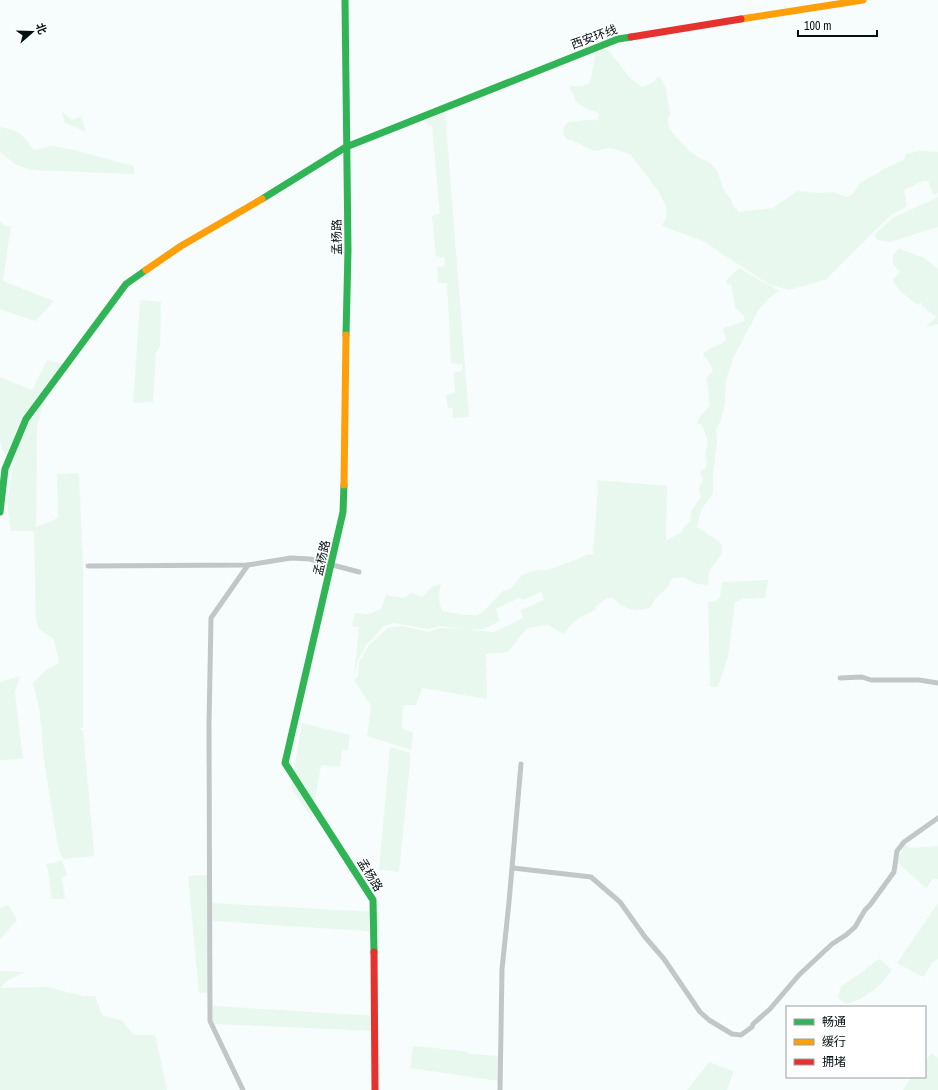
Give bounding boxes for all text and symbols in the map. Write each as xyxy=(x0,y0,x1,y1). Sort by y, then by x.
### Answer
north arrow xyxy=(12,12,52,52)
scale bar xyxy=(798,12,877,38)
text: 100 m xyxy=(804,18,831,34)
text: 北 xyxy=(33,21,50,36)
street label: 西安环线 xyxy=(569,21,619,53)
street label: 孟杨路 xyxy=(329,219,345,255)
street label: 孟杨路 xyxy=(310,539,334,577)
street label: 孟杨路 xyxy=(354,855,386,895)
legend xyxy=(786,1006,926,1078)
text: 畅通 xyxy=(822,1014,846,1030)
text: 缓行 xyxy=(822,1034,846,1050)
text: 拥堵 xyxy=(822,1054,846,1070)

